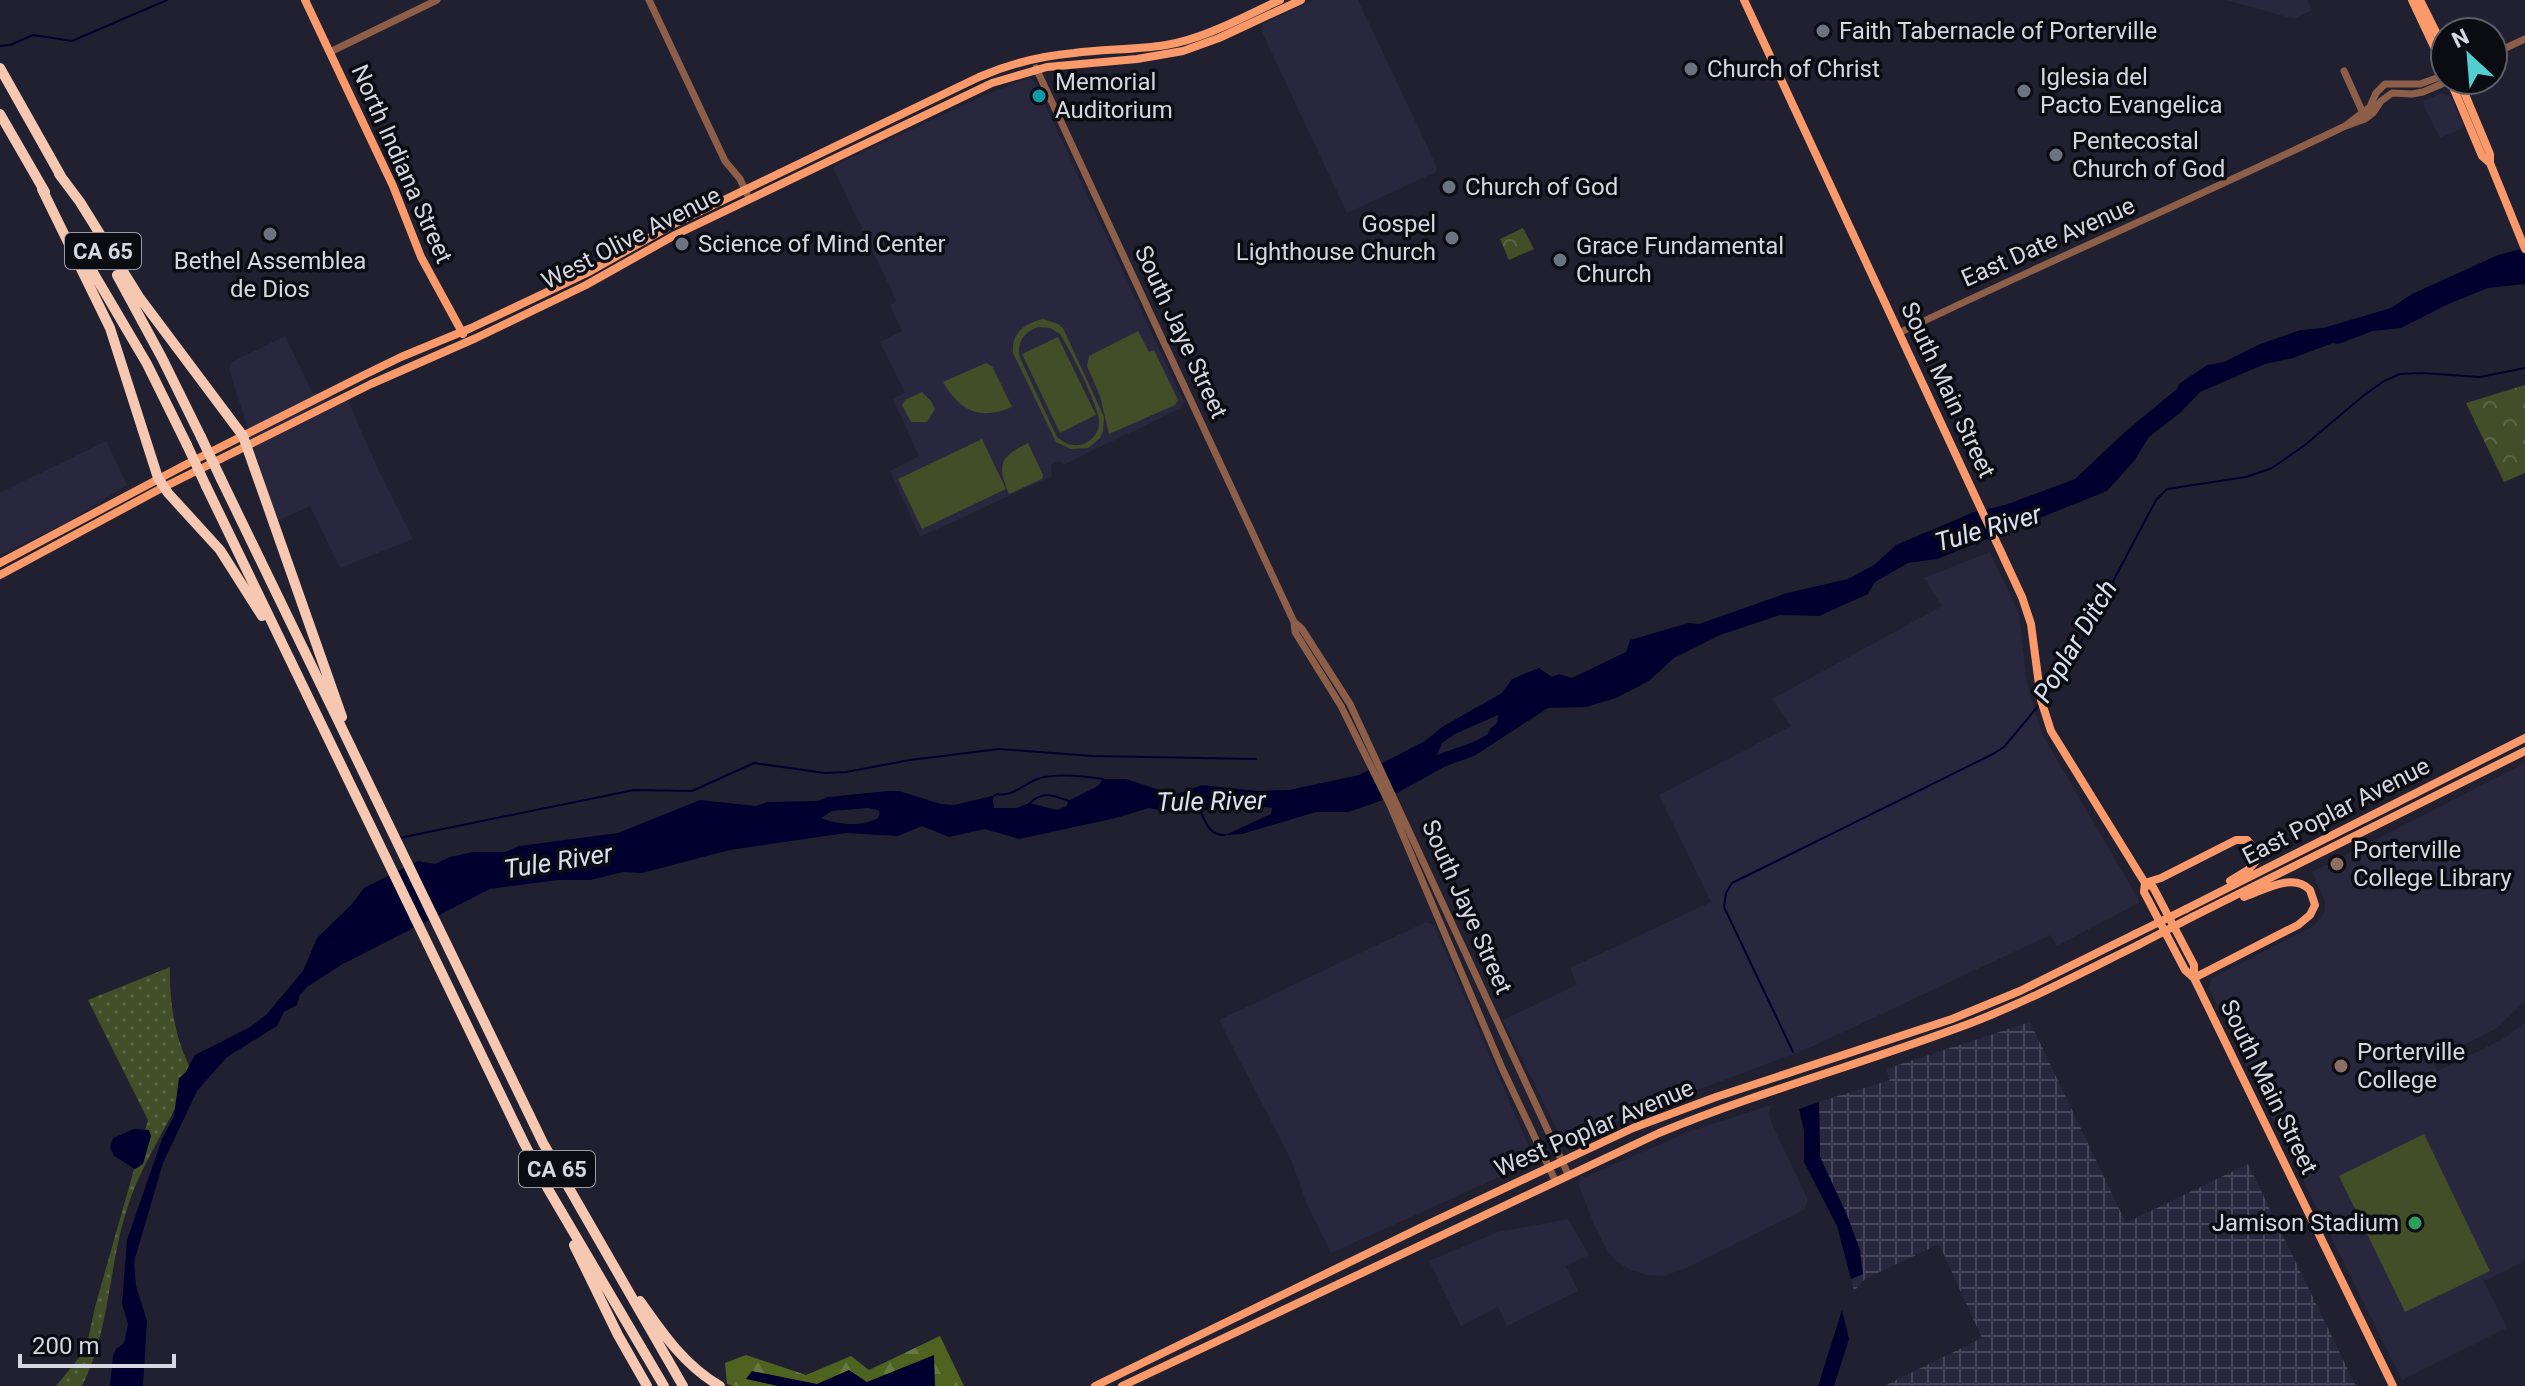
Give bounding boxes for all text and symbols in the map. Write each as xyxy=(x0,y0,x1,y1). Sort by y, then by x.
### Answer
north arrow xyxy=(2429,16,2509,96)
place label: Faith Tabernacle of Porterville xyxy=(1839,17,2157,45)
marker: Faith Tabernacle of Porterville xyxy=(1814,22,1832,40)
text: N xyxy=(2448,24,2473,53)
place label: Church of Christ xyxy=(1707,55,1880,83)
street label: North Indiana Street xyxy=(346,60,458,268)
marker: Church of Christ xyxy=(1682,60,1700,78)
place label: Iglesia del Pacto Evangelica xyxy=(2040,63,2222,119)
place label: Memorial Auditorium xyxy=(1055,68,1173,124)
marker: Iglesia del Pacto Evangelica xyxy=(2015,82,2033,100)
marker: Memorial Auditorium xyxy=(1030,87,1048,105)
place label: Pentecostal Church of God xyxy=(2072,127,2225,183)
marker: Pentecostal Church of God xyxy=(2047,146,2065,164)
place label: Church of God xyxy=(1465,173,1618,201)
marker: Church of God xyxy=(1440,178,1458,196)
street label: West Olive Avenue xyxy=(537,181,725,295)
street label: East Date Avenue xyxy=(1957,191,2139,293)
place label: Gospel Lighthouse Church xyxy=(1236,210,1436,266)
marker: Bethel Assemblea de Dios xyxy=(261,225,279,243)
marker: Gospel Lighthouse Church xyxy=(1443,229,1461,247)
place label: Science of Mind Center xyxy=(698,230,946,258)
place label: Grace Fundamental Church xyxy=(1576,232,1784,288)
road number: CA 65 xyxy=(65,233,141,269)
marker: Science of Mind Center xyxy=(673,235,691,253)
street label: South Jaye Street xyxy=(1129,241,1233,423)
place label: Bethel Assemblea de Dios xyxy=(174,247,366,303)
marker: Grace Fundamental Church xyxy=(1551,251,1569,269)
street label: South Main Street xyxy=(1895,298,2001,482)
water label: Tule River xyxy=(1931,498,2046,557)
water label: Poplar Ditch xyxy=(2027,575,2123,707)
street label: East Poplar Avenue xyxy=(2238,752,2434,870)
water label: Tule River xyxy=(1156,785,1267,817)
street label: South Jaye Street xyxy=(1416,816,1518,998)
place label: Porterville College Library xyxy=(2353,836,2512,892)
water label: Tule River xyxy=(502,837,616,884)
marker: Porterville College Library xyxy=(2328,855,2346,873)
street label: South Main Street xyxy=(2215,995,2323,1179)
place label: Porterville College xyxy=(2357,1038,2465,1094)
marker: Porterville College xyxy=(2332,1057,2350,1075)
street label: West Poplar Avenue xyxy=(1490,1073,1698,1183)
road number: CA 65 xyxy=(519,1151,595,1187)
place label: Jamison Stadium xyxy=(2212,1209,2399,1237)
marker: Jamison Stadium xyxy=(2406,1214,2424,1232)
scale bar xyxy=(20,1318,174,1368)
text: 200 m xyxy=(32,1332,99,1360)

